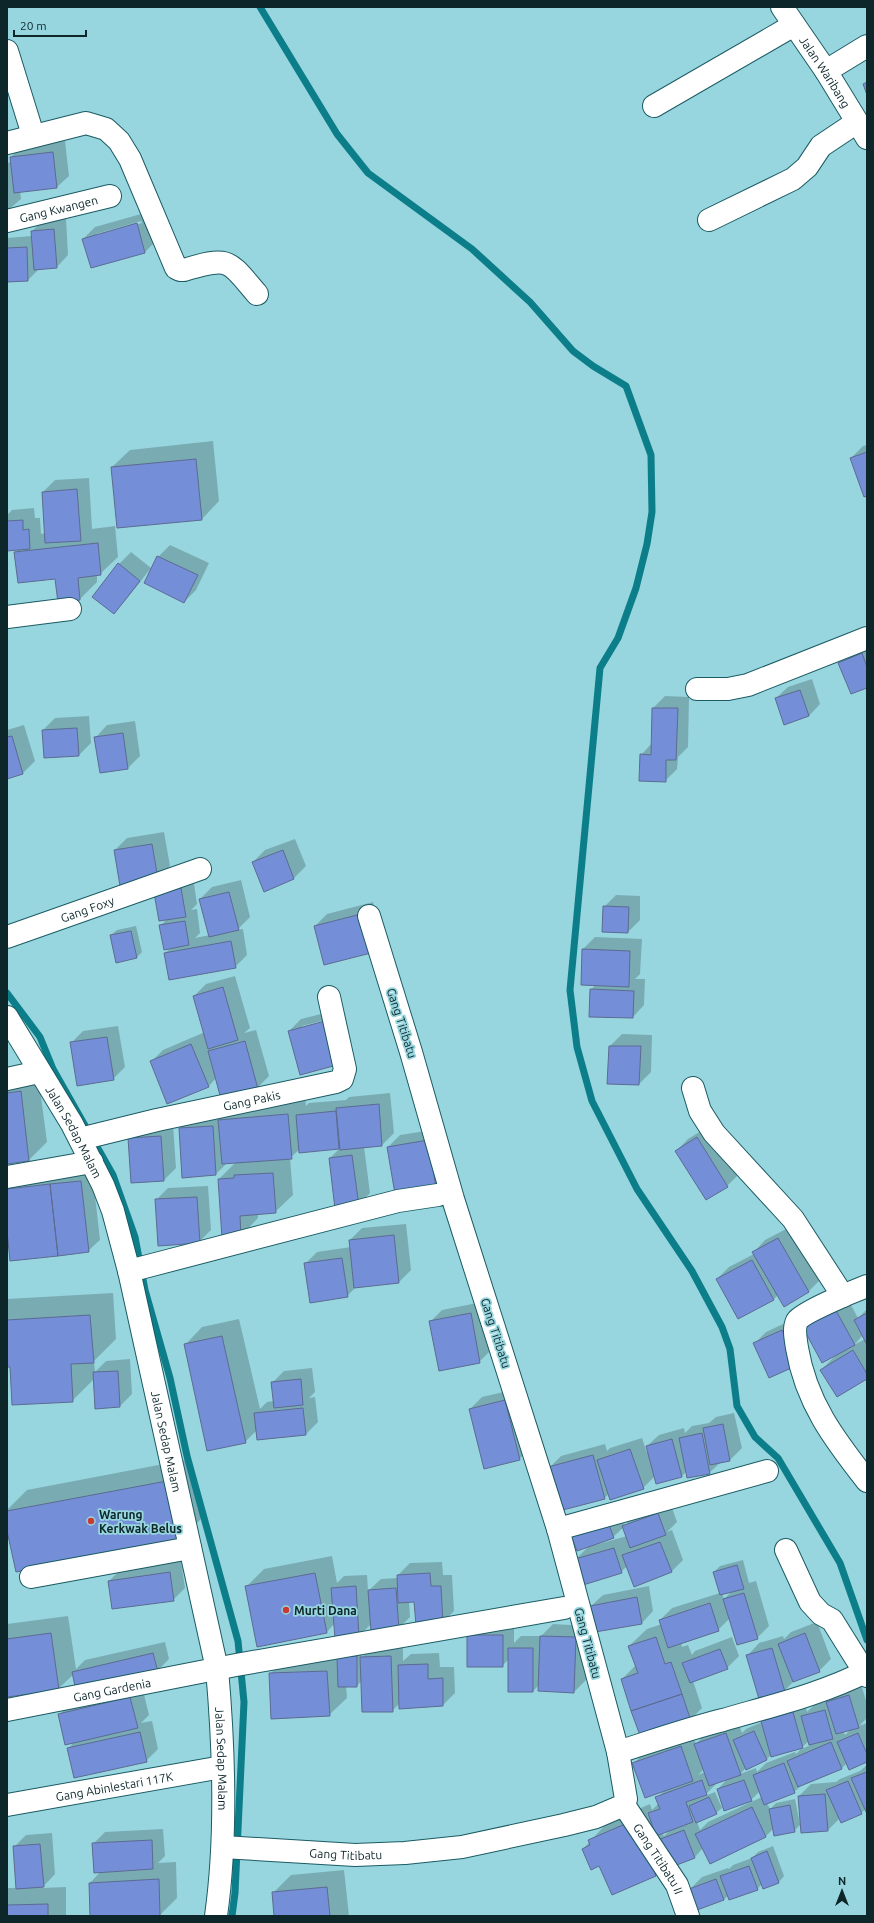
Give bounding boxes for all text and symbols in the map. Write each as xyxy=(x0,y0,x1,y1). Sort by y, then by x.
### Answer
scale bar xyxy=(14,12,86,38)
text: 20 m xyxy=(20,19,47,32)
street label: Jalan Waribang xyxy=(797,34,853,110)
street label: Gang Kwangen xyxy=(18,193,99,224)
street label: Gang Foxy xyxy=(59,893,116,924)
street label: Gang Titibatu xyxy=(385,986,419,1060)
street label: Jalan Sedap Malam xyxy=(44,1083,105,1180)
street label: Gang Pakis xyxy=(222,1088,281,1112)
street label: Gang Titibatu xyxy=(479,1296,513,1370)
street label: Jalan Sedap Malam xyxy=(149,1390,184,1493)
place label: Warung Kerkwak Belus xyxy=(99,1508,182,1535)
marker: Warung Kerkwak Belus xyxy=(86,1516,96,1526)
place label: Murti Dana xyxy=(294,1604,357,1617)
marker: Murti Dana xyxy=(281,1605,291,1615)
street label: Gang Titibatu xyxy=(572,1606,604,1680)
street label: Gang Gardenia xyxy=(72,1675,152,1703)
street label: Jalan Sedap Malam xyxy=(213,1707,230,1810)
street label: Gang Abinlestari 117K xyxy=(55,1769,175,1803)
street label: Gang Titibatu II xyxy=(631,1821,686,1896)
street label: Gang Titibatu xyxy=(309,1846,382,1862)
north arrow xyxy=(822,1871,862,1911)
text: N xyxy=(838,1875,846,1887)

